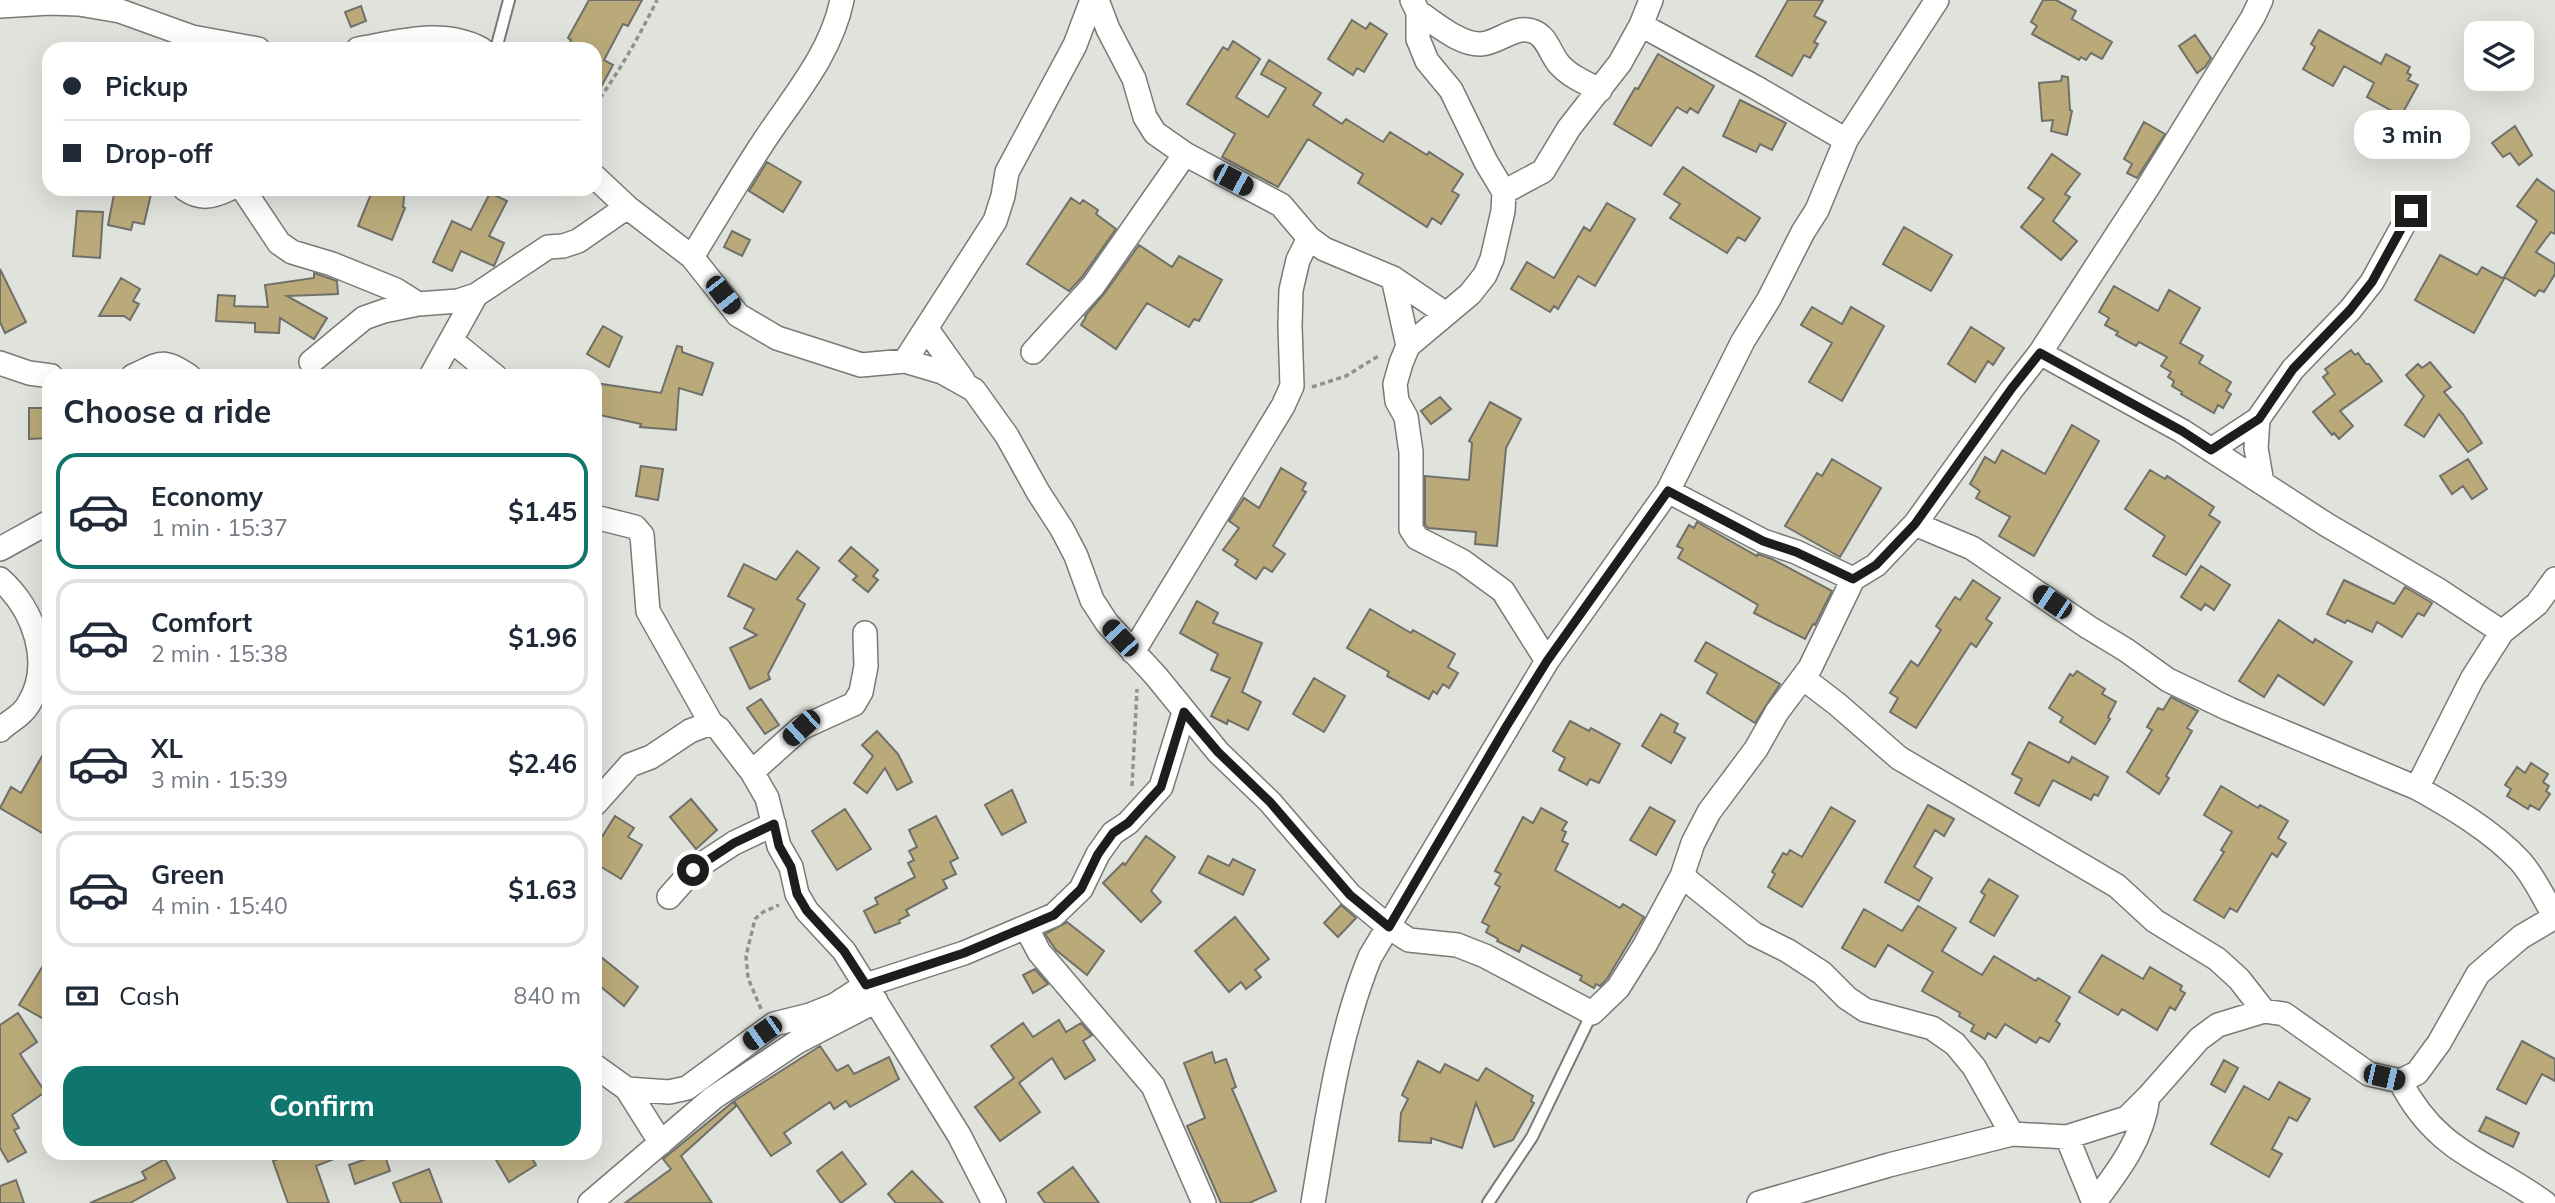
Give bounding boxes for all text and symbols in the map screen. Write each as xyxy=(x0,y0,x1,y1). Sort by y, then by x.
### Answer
map controls xyxy=(2464,21,2534,91)
button: layers xyxy=(2464,21,2534,91)
text: Pickup xyxy=(105,70,188,103)
callout: 3 min xyxy=(2353,110,2469,158)
text: 3 min xyxy=(2382,120,2442,149)
text: Drop-off xyxy=(105,137,212,170)
car xyxy=(1210,161,1257,199)
route end xyxy=(2395,195,2427,227)
car xyxy=(702,272,745,318)
text: Choose a ride xyxy=(63,391,271,431)
icon: car xyxy=(67,480,130,543)
text: Economy xyxy=(151,480,263,513)
text: $1.45 xyxy=(508,495,577,528)
text: 1 min · 15:37 xyxy=(151,513,288,542)
car xyxy=(2029,582,2076,622)
icon: car xyxy=(67,606,130,669)
text: Comfort xyxy=(151,606,252,639)
car xyxy=(1098,615,1143,661)
text: $1.96 xyxy=(508,621,577,654)
text: 2 min · 15:38 xyxy=(151,639,288,668)
car xyxy=(779,706,824,750)
icon: car xyxy=(67,732,130,795)
text: XL xyxy=(151,732,183,765)
text: $2.46 xyxy=(508,747,577,780)
text: 3 min · 15:39 xyxy=(151,765,288,794)
route start xyxy=(677,854,709,886)
icon: car xyxy=(67,858,130,921)
text: Green xyxy=(151,858,224,891)
text: $1.63 xyxy=(508,873,577,906)
text: 4 min · 15:40 xyxy=(151,891,288,920)
icon: cash xyxy=(63,977,101,1015)
text: Cash xyxy=(119,979,180,1012)
text: 840 m xyxy=(513,981,581,1010)
car xyxy=(739,1012,786,1054)
car xyxy=(2362,1062,2407,1092)
button: Confirm xyxy=(63,1066,581,1146)

